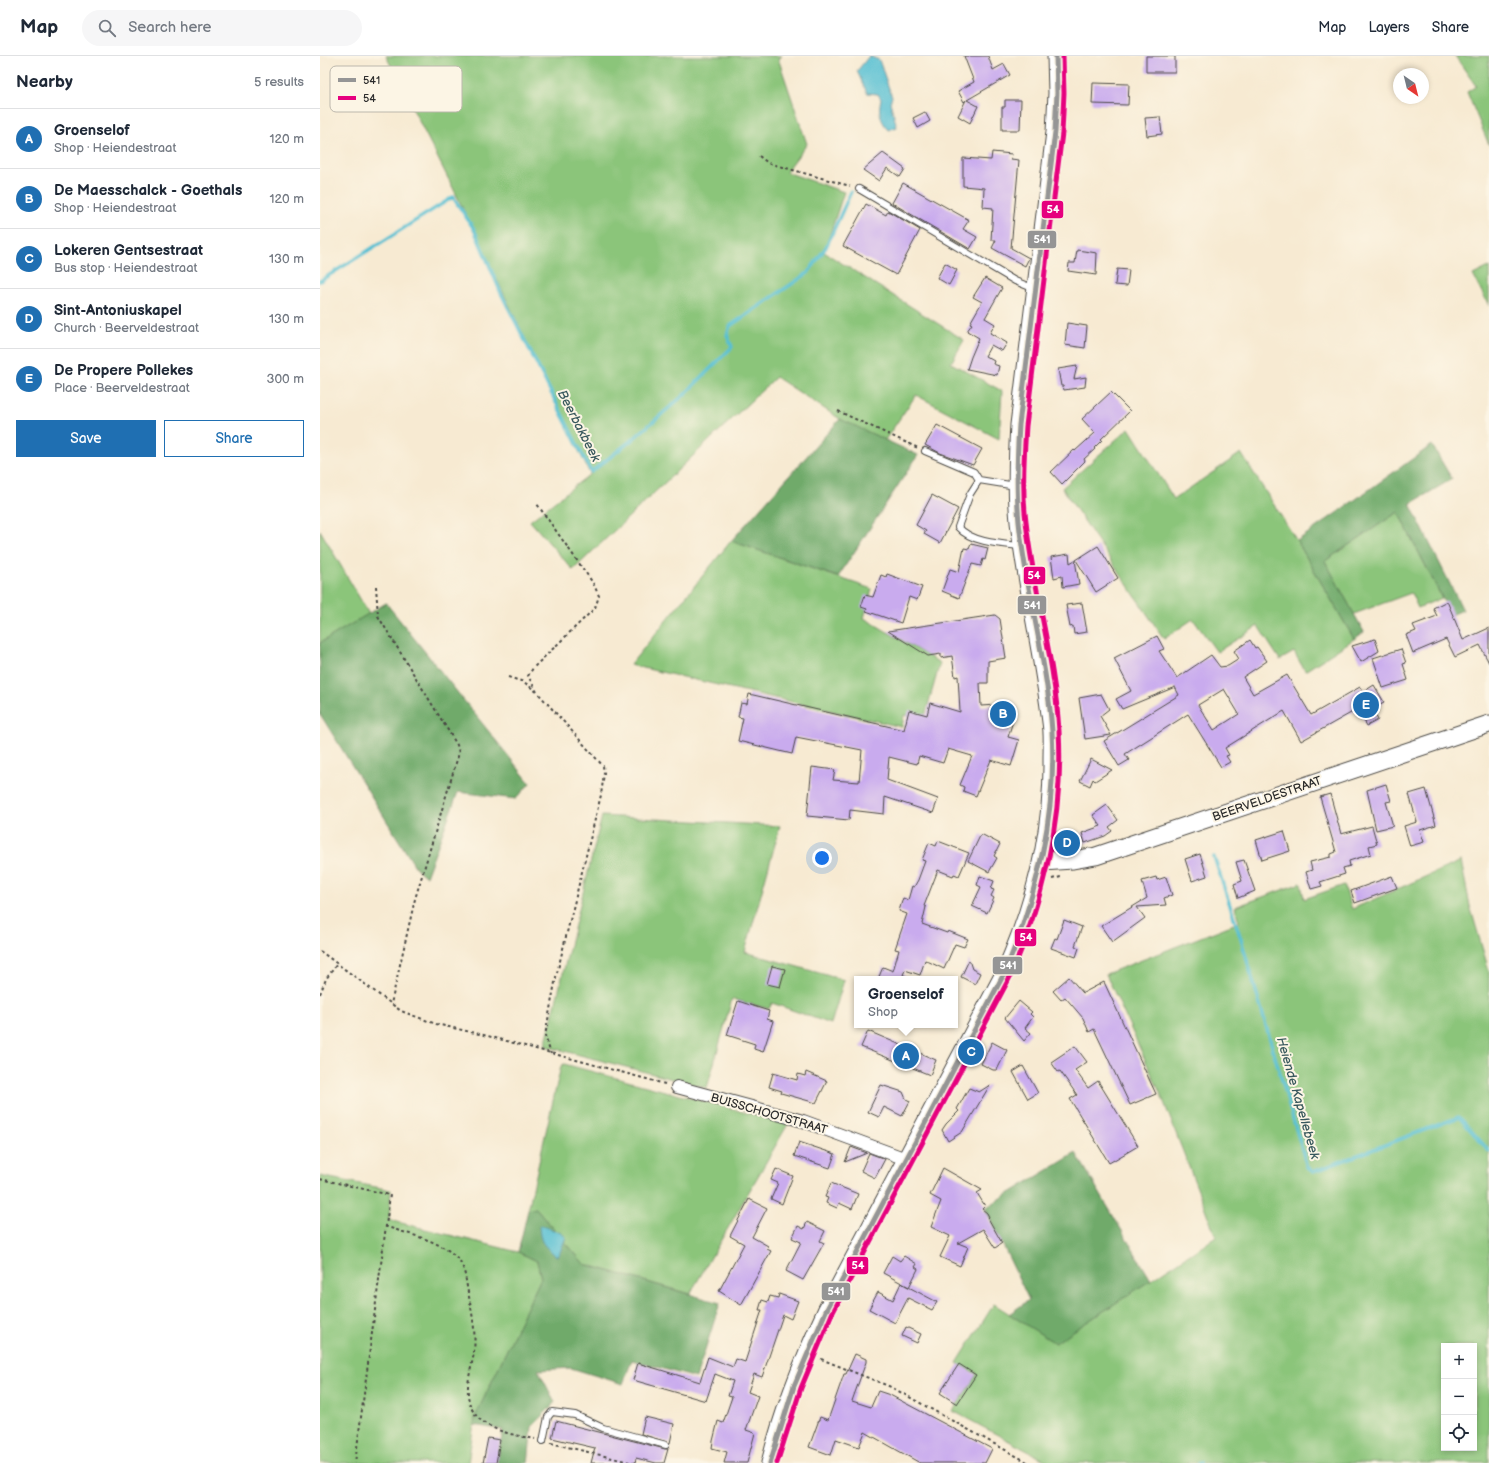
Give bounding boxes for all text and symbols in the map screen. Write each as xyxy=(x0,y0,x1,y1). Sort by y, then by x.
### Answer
search box xyxy=(82,10,362,46)
text: Map xyxy=(20,16,58,39)
icon: search xyxy=(96,17,118,39)
text: Search here xyxy=(128,18,211,37)
text: Map xyxy=(1318,19,1346,36)
text: Layers xyxy=(1368,19,1410,36)
text: Share xyxy=(1432,19,1469,36)
legend xyxy=(330,66,462,112)
north arrow xyxy=(1393,68,1429,104)
text: Nearby xyxy=(16,72,73,92)
text: 5 results xyxy=(254,74,304,90)
text: 541 xyxy=(363,74,380,87)
text: 54 xyxy=(363,92,376,105)
text: Groenselof xyxy=(54,121,130,140)
text: A xyxy=(25,131,33,147)
text: 120 m xyxy=(269,131,304,147)
text: Shop · Heiendestraat xyxy=(54,140,176,156)
text: De Maesschalck - Goethals xyxy=(54,181,242,200)
text: B xyxy=(24,191,34,207)
text: 120 m xyxy=(269,191,304,207)
text: Shop · Heiendestraat xyxy=(54,200,176,216)
line badge: 54 xyxy=(1041,200,1064,219)
text: 54 xyxy=(1047,203,1060,216)
line badge: 541 xyxy=(1027,230,1057,249)
text: 541 xyxy=(1033,233,1051,246)
text: Lokeren Gentsestraat xyxy=(54,241,203,260)
text: C xyxy=(24,251,34,267)
text: 130 m xyxy=(269,251,304,267)
text: Bus stop · Heiendestraat xyxy=(54,260,198,276)
text: Sint-Antoniuskapel xyxy=(54,301,182,320)
text: D xyxy=(24,311,34,327)
text: 130 m xyxy=(269,311,304,327)
text: Church · Beerveldestraat xyxy=(54,320,199,336)
text: De Propere Pollekes xyxy=(54,361,193,380)
text: E xyxy=(25,371,33,387)
text: 300 m xyxy=(266,371,304,387)
text: Place · Beerveldestraat xyxy=(54,380,190,396)
water label: Beerbakbeek xyxy=(554,387,604,465)
button: Save xyxy=(16,420,156,457)
button: Share xyxy=(164,420,304,457)
line badge: 54 xyxy=(1023,566,1046,585)
text: 54 xyxy=(1028,569,1041,582)
line badge: 541 xyxy=(1017,595,1047,615)
text: 541 xyxy=(1023,599,1041,612)
pin: E xyxy=(1353,690,1379,720)
pin: B xyxy=(990,699,1016,729)
street label: BEERVELDESTRAAT xyxy=(1210,773,1324,825)
pin: D xyxy=(1054,828,1080,858)
your location xyxy=(812,848,832,868)
line badge: 54 xyxy=(1014,928,1037,947)
text: 54 xyxy=(1020,931,1033,944)
line badge: 541 xyxy=(992,956,1023,975)
text: 541 xyxy=(999,959,1017,972)
popup xyxy=(854,976,958,1028)
text: Groenselof xyxy=(868,985,944,1004)
text: Shop xyxy=(868,1004,898,1020)
water label: Heiende Kapellebeek xyxy=(1273,1035,1323,1162)
pin: C xyxy=(958,1037,984,1067)
pin: A xyxy=(893,1041,919,1071)
street label: BUISSCHOOTSTRAAT xyxy=(709,1090,830,1138)
line badge: 54 xyxy=(846,1256,869,1275)
text: 54 xyxy=(852,1259,865,1272)
line badge: 541 xyxy=(821,1282,851,1301)
text: 541 xyxy=(827,1285,845,1298)
map controls xyxy=(1441,1343,1477,1451)
button: + xyxy=(1441,1343,1477,1379)
button: − xyxy=(1441,1379,1477,1415)
button: locate xyxy=(1441,1415,1477,1451)

